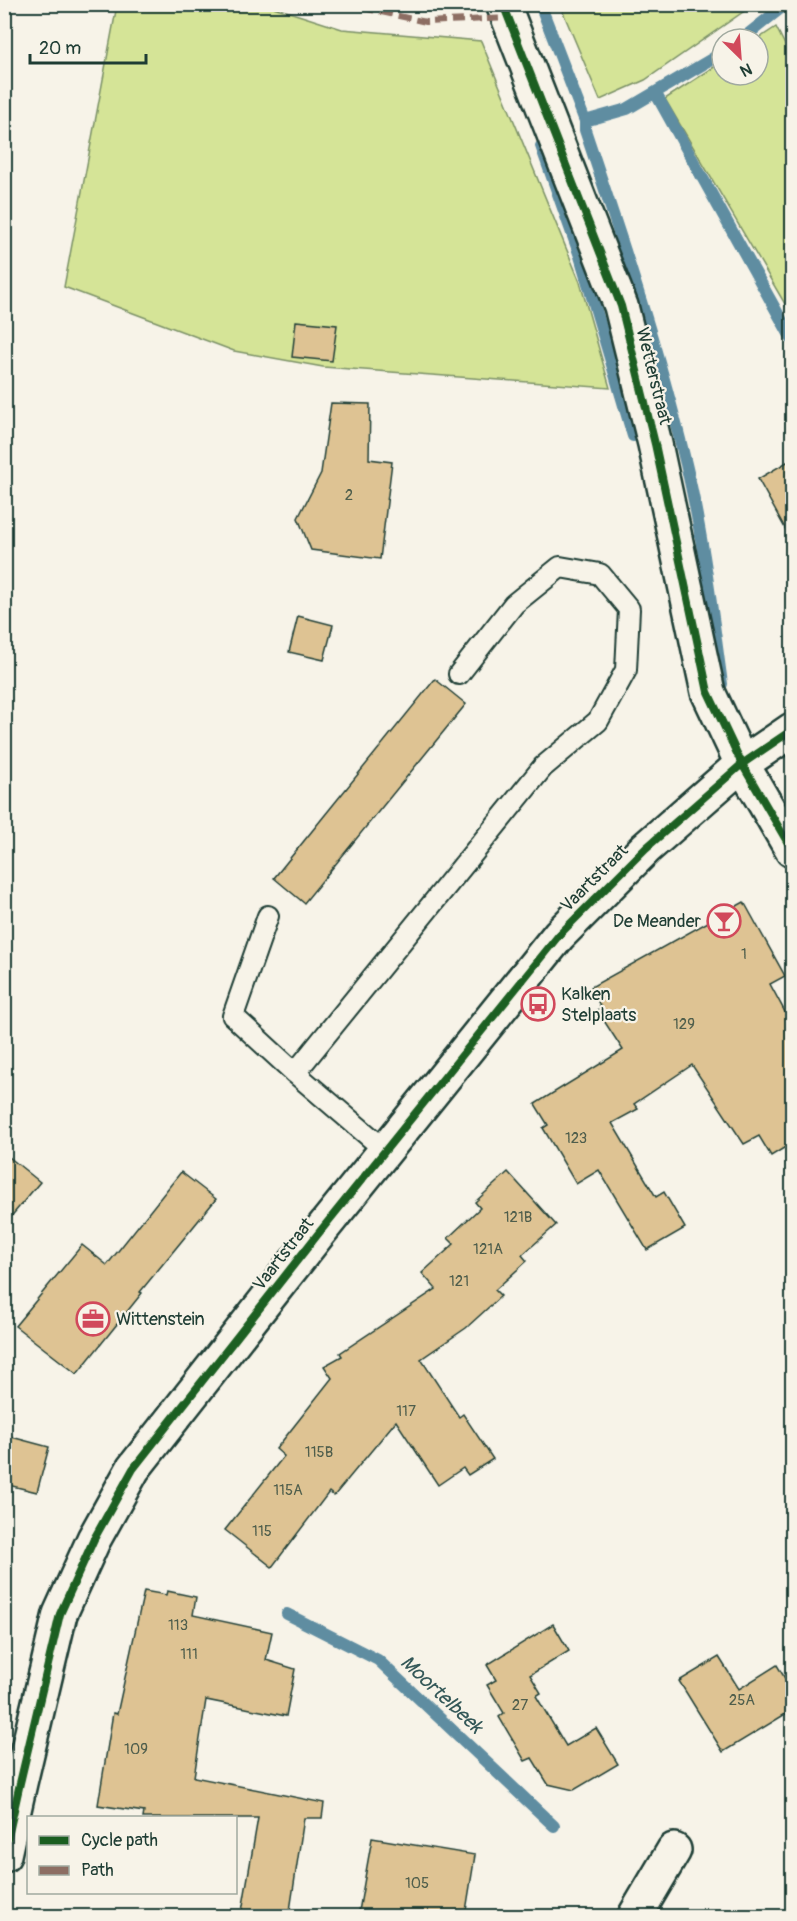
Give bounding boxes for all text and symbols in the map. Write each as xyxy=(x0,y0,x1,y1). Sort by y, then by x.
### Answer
scale bar xyxy=(30,27,146,65)
north arrow xyxy=(710,27,770,87)
text: 20 m xyxy=(39,37,81,60)
text: N xyxy=(737,58,755,81)
street label: Wetterstraat xyxy=(630,325,677,428)
house number: 2 xyxy=(345,486,353,505)
street label: Vaartstraat xyxy=(556,839,634,917)
bar icon: De Meander xyxy=(706,903,742,939)
place label: De Meander xyxy=(613,910,702,933)
house number: 1 xyxy=(741,945,747,964)
place label: Kalken Stelplaats xyxy=(561,983,636,1027)
bus stop icon: Kalken Stelplaats xyxy=(520,986,556,1022)
house number: 129 xyxy=(673,1015,695,1034)
house number: 123 xyxy=(565,1129,587,1148)
house number: 121B xyxy=(504,1208,532,1227)
street label: Vaartstraat xyxy=(248,1213,320,1295)
house number: 121A xyxy=(473,1240,503,1259)
house number: 121 xyxy=(449,1272,469,1291)
office icon: Wittenstein xyxy=(75,1301,111,1337)
place label: Wittenstein xyxy=(116,1308,205,1331)
house number: 117 xyxy=(396,1402,416,1421)
house number: 115B xyxy=(305,1443,333,1462)
house number: 115A xyxy=(273,1481,303,1500)
house number: 115 xyxy=(252,1522,272,1541)
house number: 113 xyxy=(168,1616,188,1635)
house number: 111 xyxy=(180,1645,198,1664)
water label: Moortelbeek xyxy=(395,1650,489,1740)
house number: 25A xyxy=(729,1691,755,1710)
house number: 27 xyxy=(512,1696,528,1715)
house number: 109 xyxy=(124,1740,148,1759)
legend xyxy=(27,1816,237,1894)
text: Cycle path xyxy=(81,1829,158,1852)
text: Path xyxy=(81,1859,114,1882)
house number: 105 xyxy=(405,1874,429,1893)

